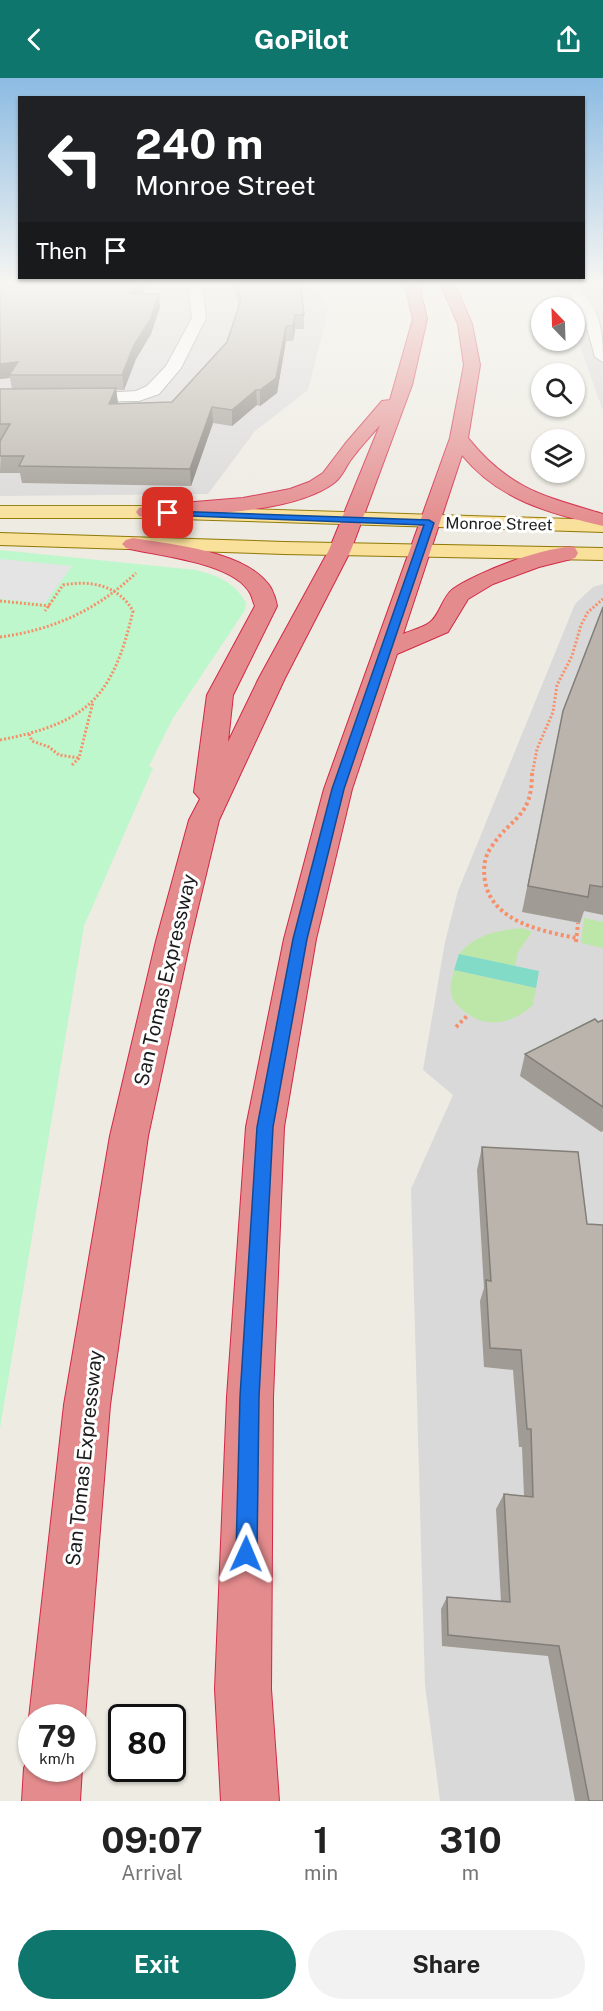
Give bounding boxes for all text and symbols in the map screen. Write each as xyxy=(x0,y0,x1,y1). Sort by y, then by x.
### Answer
icon: back xyxy=(18,23,51,56)
text: GoPilot xyxy=(254,23,349,55)
icon: share xyxy=(552,23,585,56)
text: 240 m xyxy=(135,119,263,168)
icon: left xyxy=(36,120,114,198)
text: Monroe Street xyxy=(135,169,316,201)
icon: arrive xyxy=(99,234,132,267)
text: Then xyxy=(36,238,87,264)
north arrow xyxy=(531,297,585,351)
map controls xyxy=(531,297,585,483)
button: search xyxy=(531,363,585,417)
button: layers xyxy=(531,429,585,483)
pin xyxy=(142,487,193,538)
icon: arrive xyxy=(151,496,184,529)
street label: Monroe Street xyxy=(445,514,553,534)
street label: San Tomas Expressway xyxy=(129,871,201,1088)
street label: San Tomas Expressway xyxy=(61,1349,107,1567)
position arrow xyxy=(214,1522,278,1586)
speed limit sign: 80 xyxy=(108,1704,186,1782)
text: 79 xyxy=(38,1718,76,1754)
text: km/h xyxy=(39,1750,75,1767)
text: 09:07 xyxy=(101,1819,203,1861)
text: 1 xyxy=(313,1819,329,1861)
text: 310 xyxy=(439,1819,502,1861)
text: Arrival xyxy=(121,1861,183,1885)
text: min xyxy=(304,1861,338,1885)
text: m xyxy=(462,1861,479,1885)
button: Exit xyxy=(18,1930,296,1999)
button: Share xyxy=(308,1930,585,1999)

